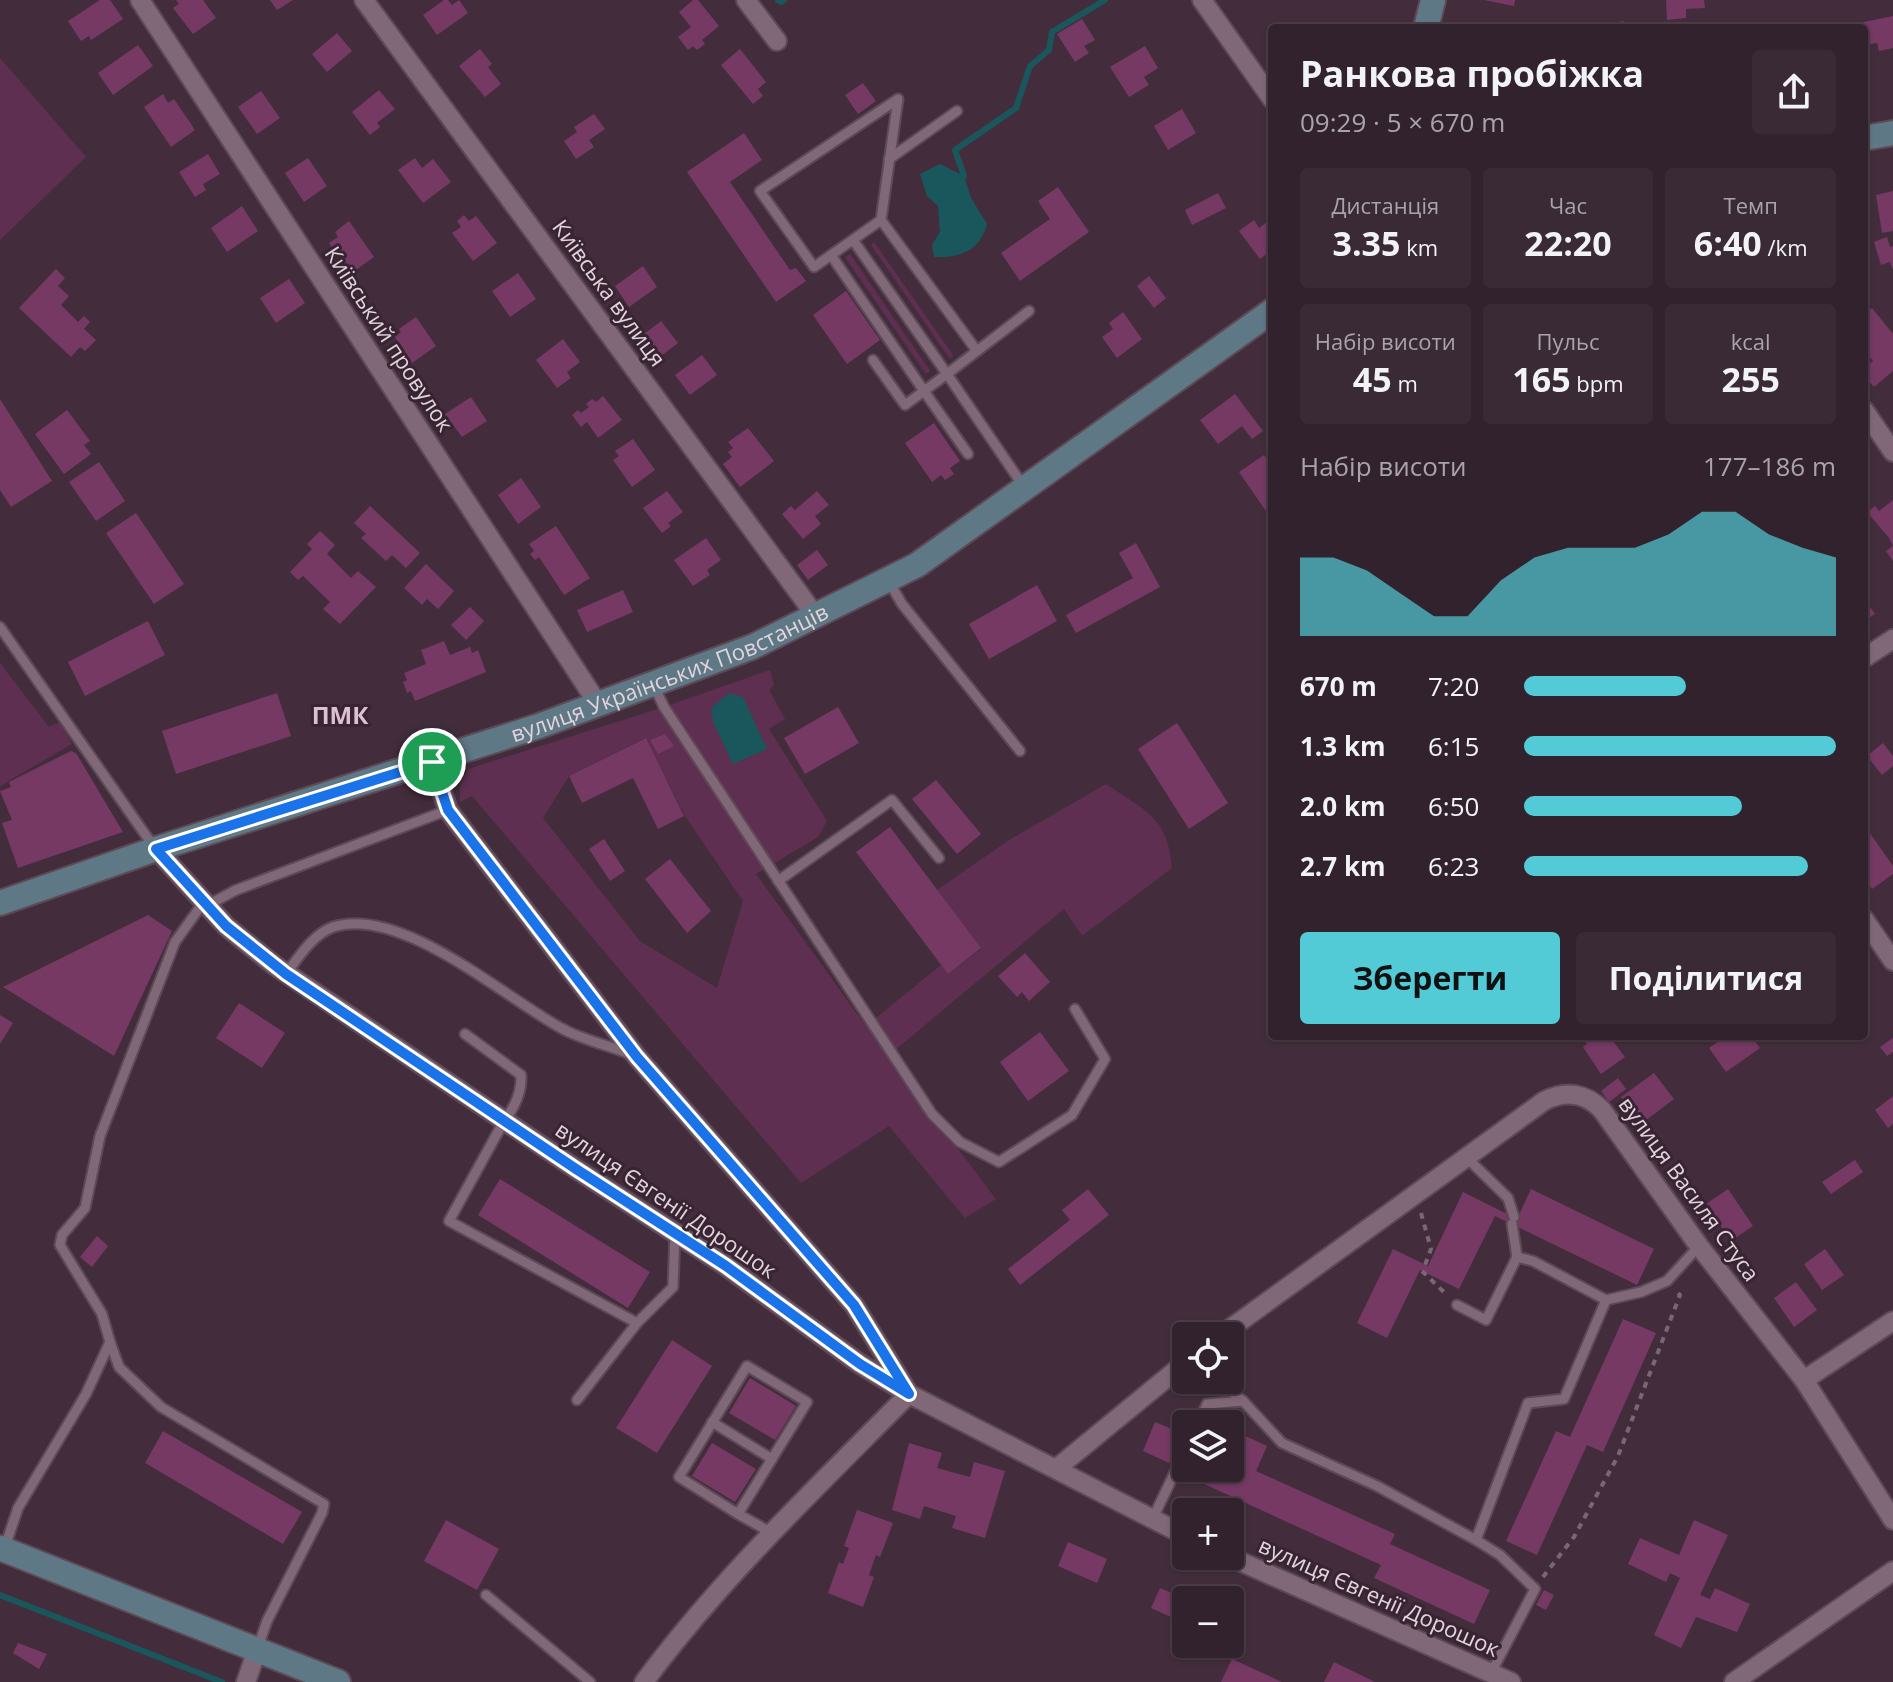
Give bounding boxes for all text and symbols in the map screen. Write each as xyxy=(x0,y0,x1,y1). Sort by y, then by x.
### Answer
text: Ранкова пробіжка xyxy=(1300,49,1644,98)
button: share xyxy=(1752,50,1836,134)
text: 09:29 · 5 × 670 m xyxy=(1300,104,1505,140)
text: Дистанція xyxy=(1332,190,1439,220)
text: Час xyxy=(1549,190,1587,220)
text: Темп xyxy=(1724,190,1778,220)
street label: Київська вулиця xyxy=(546,213,673,372)
text: 3.35 xyxy=(1332,220,1401,266)
text: 22:20 xyxy=(1524,220,1612,266)
text: 6:40 xyxy=(1694,220,1762,266)
text: km xyxy=(1401,232,1438,262)
text: /km xyxy=(1762,232,1808,262)
street label: Київський провулок xyxy=(319,240,461,437)
text: Набір висоти xyxy=(1315,326,1456,356)
text: Пульс xyxy=(1536,326,1600,356)
text: kcal xyxy=(1731,326,1771,356)
text: 45 xyxy=(1353,356,1392,402)
text: 165 xyxy=(1512,356,1571,402)
text: 255 xyxy=(1722,356,1780,402)
text: m xyxy=(1392,368,1418,398)
text: bpm xyxy=(1571,368,1624,398)
text: Набір висоти xyxy=(1300,448,1467,484)
text: 177–186 m xyxy=(1703,448,1836,484)
street label: вулиця Українських Повстанців xyxy=(507,596,833,748)
text: 670 m xyxy=(1300,668,1377,704)
text: 7:20 xyxy=(1428,668,1479,704)
district label: ПМК xyxy=(312,698,369,731)
pin xyxy=(398,728,466,796)
text: 1.3 km xyxy=(1300,728,1386,764)
text: 6:15 xyxy=(1428,728,1479,764)
icon: arrive xyxy=(410,740,454,784)
text: 2.0 km xyxy=(1300,788,1386,824)
text: 6:50 xyxy=(1428,788,1479,824)
text: 2.7 km xyxy=(1300,848,1386,884)
text: 6:23 xyxy=(1428,848,1479,884)
button: Зберегти xyxy=(1300,932,1560,1024)
button: Поділитися xyxy=(1576,932,1836,1024)
street label: вулиця Василя Стуса xyxy=(1613,1090,1767,1287)
street label: вулиця Євгенії Дорошок xyxy=(550,1114,783,1285)
map controls xyxy=(1172,1322,1244,1658)
button: locate xyxy=(1172,1322,1244,1394)
button: layers xyxy=(1172,1410,1244,1482)
button: + xyxy=(1172,1498,1244,1570)
street label: вулиця Євгенії Дорошок xyxy=(1254,1529,1505,1663)
button: − xyxy=(1172,1586,1244,1658)

